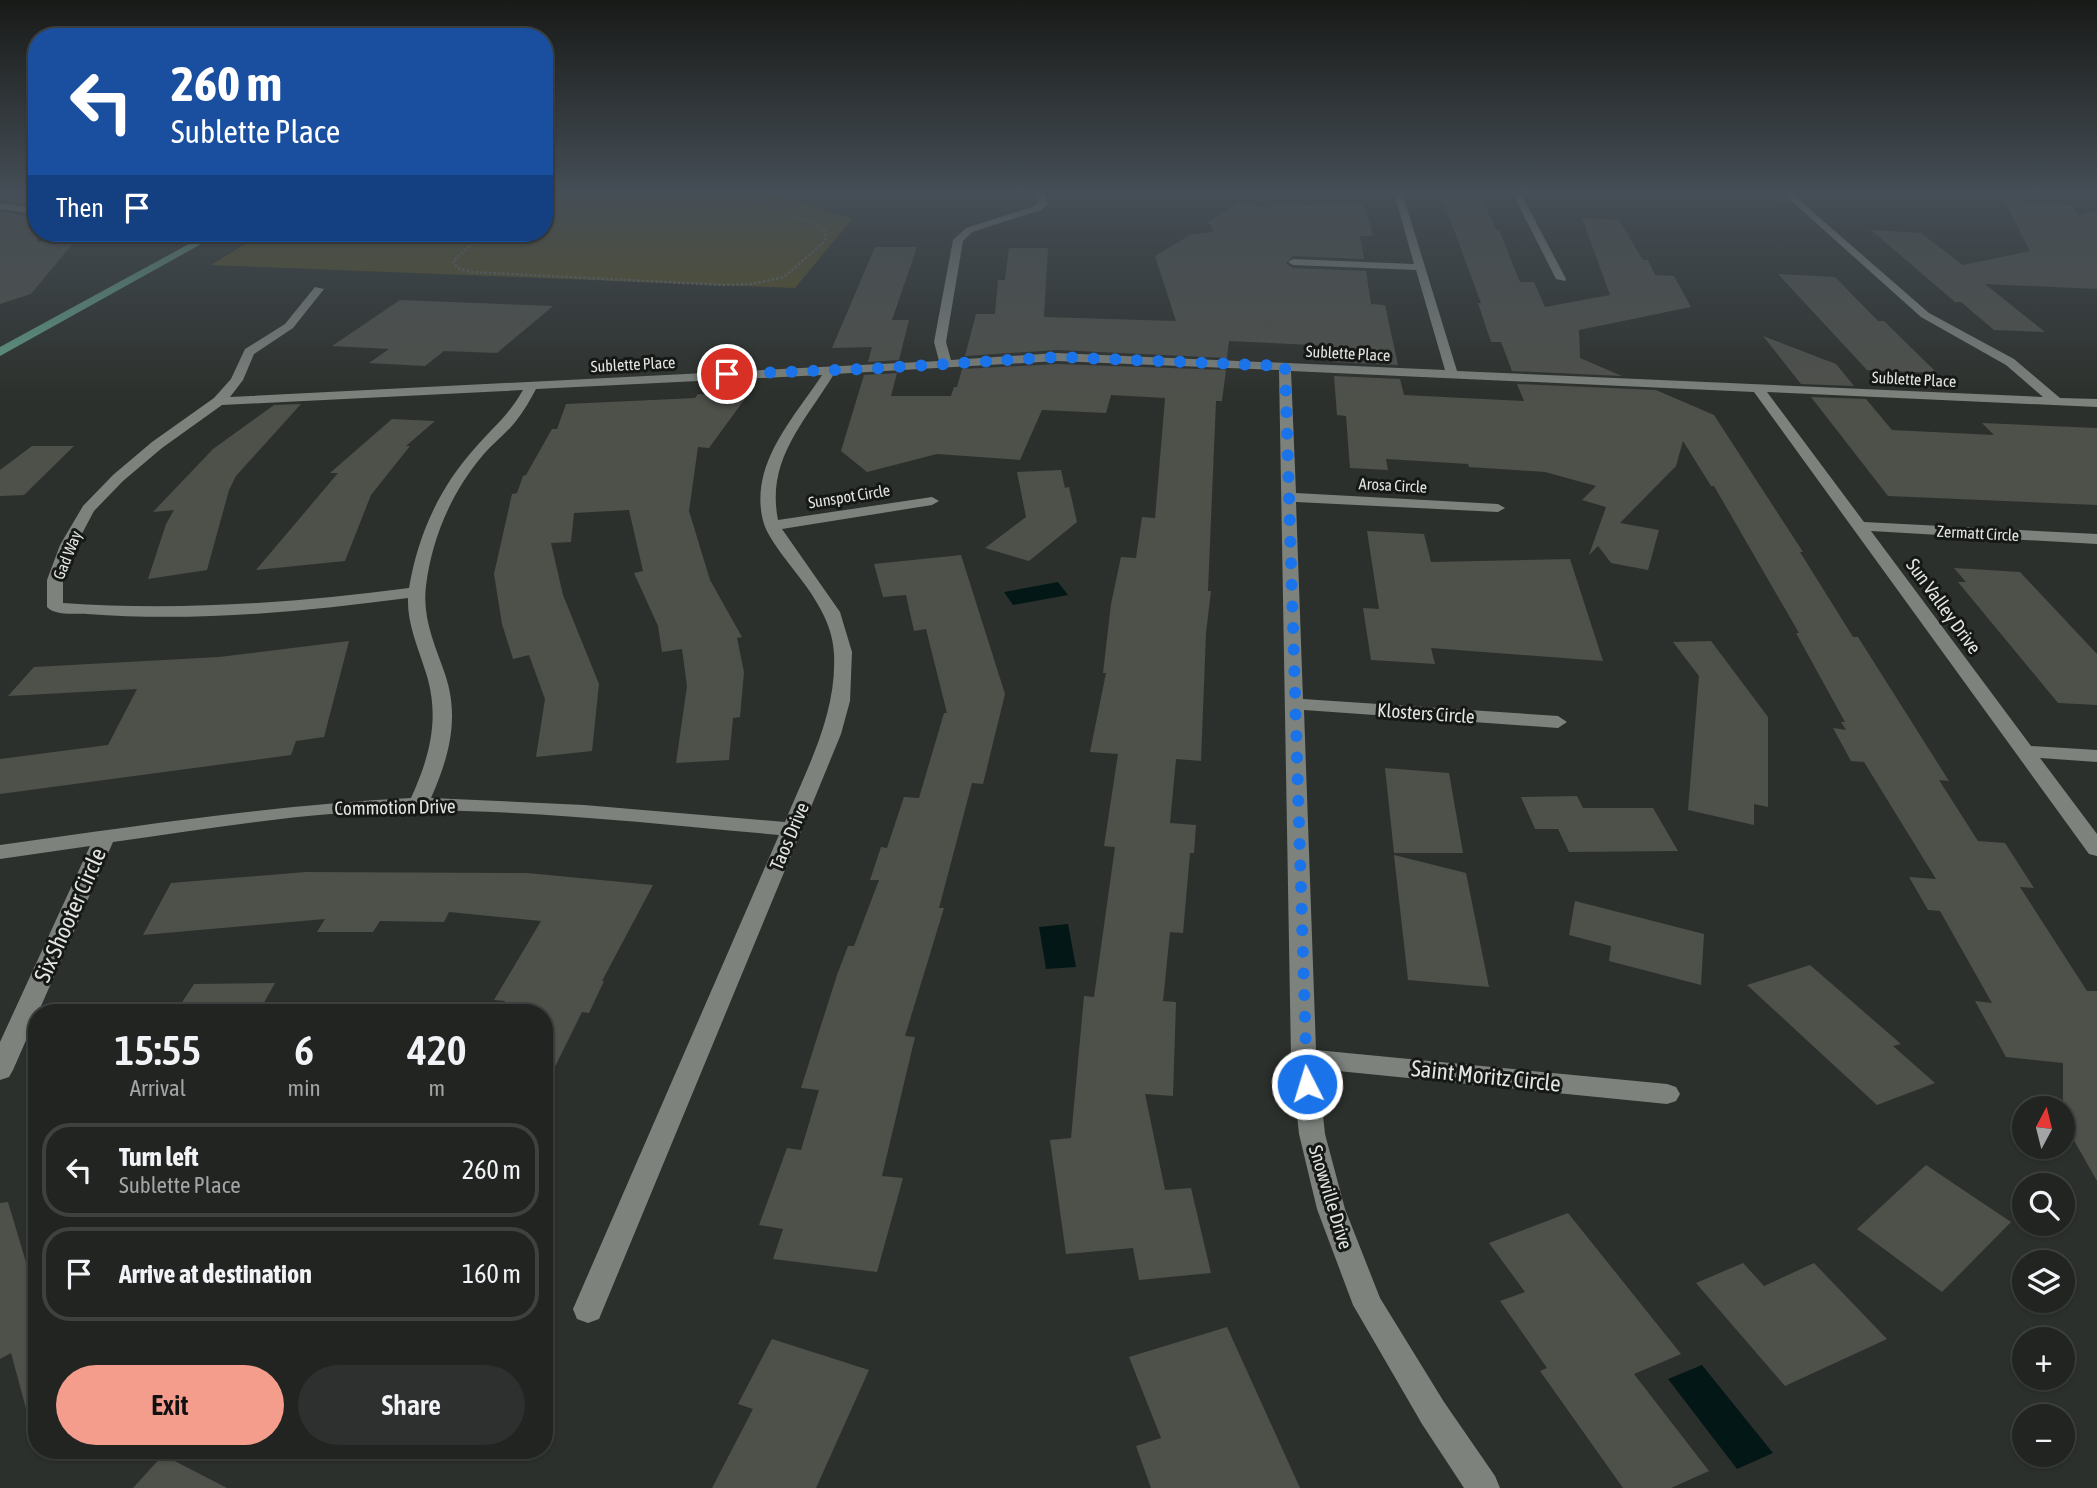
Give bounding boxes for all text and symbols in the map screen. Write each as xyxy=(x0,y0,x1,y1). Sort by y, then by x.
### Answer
text: 260 m xyxy=(171,55,282,111)
icon: left xyxy=(56,56,147,147)
text: Sublette Place xyxy=(171,113,340,150)
icon: arrive xyxy=(118,189,156,227)
text: Then xyxy=(56,193,104,223)
street label: Sublette Place xyxy=(1305,342,1391,364)
pin xyxy=(697,344,757,404)
street label: Sublette Place xyxy=(590,353,676,375)
icon: arrive xyxy=(708,355,746,393)
street label: Sublette Place xyxy=(1871,368,1957,390)
street label: Arosa Circle xyxy=(1358,474,1428,496)
street label: Sunspot Circle xyxy=(807,481,891,512)
street label: Zermatt Circle xyxy=(1936,522,2020,544)
street label: Gad Way xyxy=(49,528,86,582)
street label: Sun Valley Drive xyxy=(1902,554,1986,658)
street label: Klosters Circle xyxy=(1377,699,1475,727)
street label: Commotion Drive xyxy=(334,795,456,819)
street label: Taos Drive xyxy=(765,799,813,873)
street label: Six Shooter Circle xyxy=(29,844,111,986)
text: 15:55 xyxy=(115,1026,201,1074)
text: 6 xyxy=(294,1026,314,1074)
text: 420 xyxy=(407,1026,466,1074)
position arrow xyxy=(1270,1047,1344,1121)
street label: Saint Moritz Circle xyxy=(1410,1055,1562,1097)
text: Arrival xyxy=(130,1075,186,1101)
text: min xyxy=(288,1075,321,1101)
text: m xyxy=(429,1075,445,1101)
north arrow xyxy=(2012,1096,2076,1158)
map controls xyxy=(2012,1096,2075,1467)
text: Turn left xyxy=(119,1142,199,1172)
street label: Snowville Drive xyxy=(1305,1142,1357,1252)
icon: left xyxy=(60,1151,98,1189)
text: 260 m xyxy=(462,1155,521,1185)
text: Sublette Place xyxy=(119,1172,241,1198)
button: search xyxy=(2012,1173,2075,1236)
button: layers xyxy=(2012,1250,2075,1313)
icon: arrive xyxy=(60,1255,98,1293)
text: Arrive at destination xyxy=(119,1259,312,1289)
text: 160 m xyxy=(462,1259,521,1289)
button: + xyxy=(2012,1327,2075,1390)
button: Exit xyxy=(56,1365,284,1445)
button: Share xyxy=(298,1365,525,1445)
button: − xyxy=(2012,1404,2075,1467)

